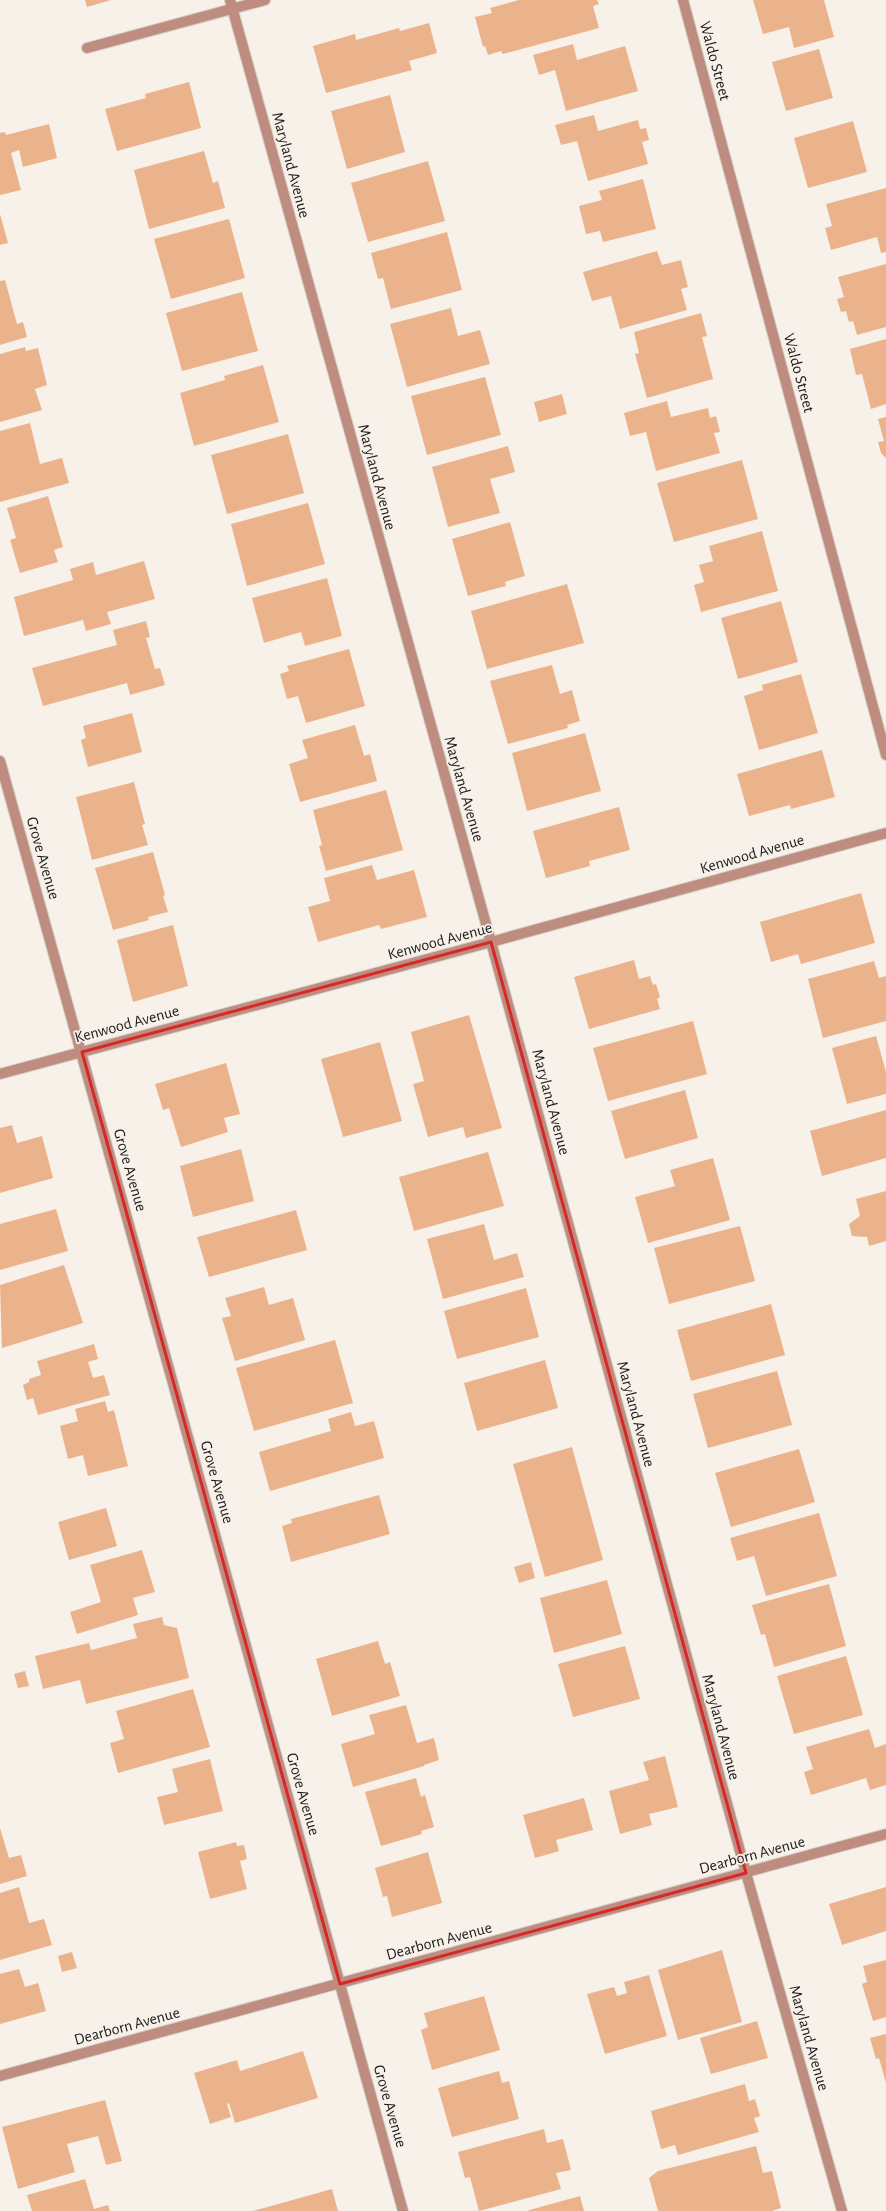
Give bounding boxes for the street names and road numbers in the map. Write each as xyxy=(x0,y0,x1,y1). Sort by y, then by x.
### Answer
street label: Waldo Street xyxy=(697,20,733,102)
street label: Maryland Avenue xyxy=(268,110,313,220)
street label: Waldo Street xyxy=(781,332,817,414)
street label: Maryland Avenue xyxy=(354,422,399,532)
street label: Maryland Avenue xyxy=(440,734,487,844)
street label: Grove Avenue xyxy=(24,815,62,901)
street label: Kenwood Avenue xyxy=(698,831,806,877)
street label: Kenwood Avenue xyxy=(386,919,494,963)
street label: Kenwood Avenue xyxy=(73,1002,181,1046)
street label: Maryland Avenue xyxy=(528,1047,573,1157)
street label: Grove Avenue xyxy=(111,1127,149,1213)
street label: Maryland Avenue xyxy=(613,1359,658,1469)
street label: Grove Avenue xyxy=(198,1439,236,1525)
street label: Maryland Avenue xyxy=(698,1672,743,1782)
street label: Grove Avenue xyxy=(284,1751,322,1837)
street label: Dearborn Avenue xyxy=(697,1833,807,1877)
street label: Dearborn Avenue xyxy=(384,1919,494,1963)
street label: Maryland Avenue xyxy=(785,1983,832,2093)
street label: Dearborn Avenue xyxy=(72,2004,182,2048)
street label: Grove Avenue xyxy=(371,2063,409,2149)

